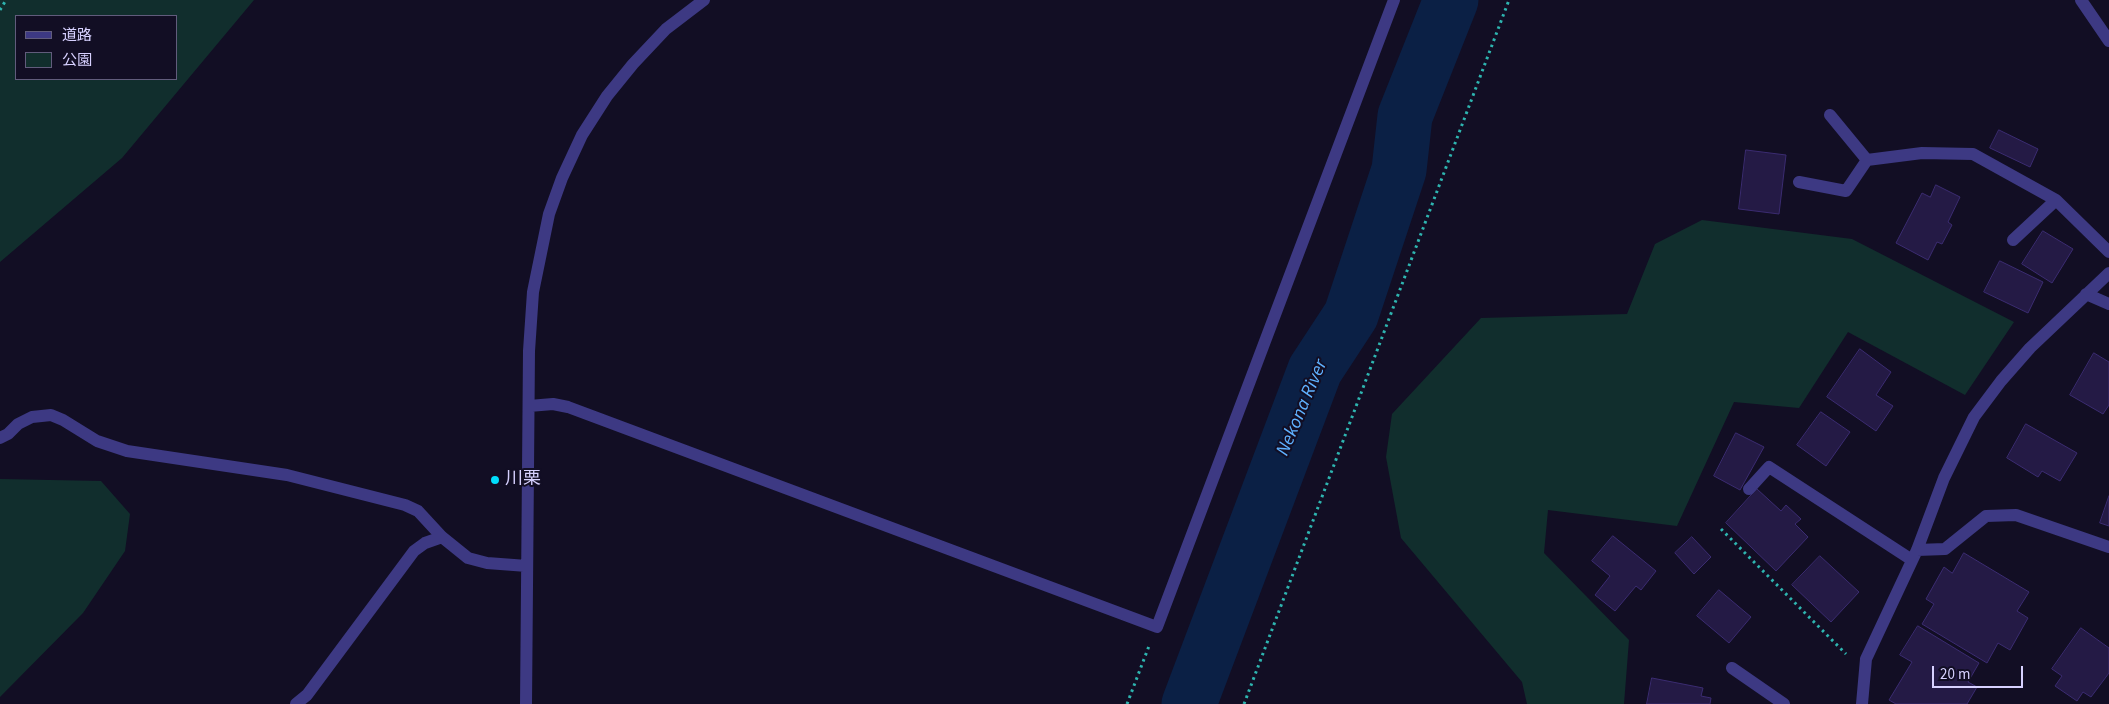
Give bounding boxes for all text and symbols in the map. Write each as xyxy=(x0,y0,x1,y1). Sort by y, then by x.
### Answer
legend xyxy=(15,15,178,80)
text: 道路 xyxy=(62,25,92,46)
text: 公園 xyxy=(62,50,92,71)
water label: Nekona River xyxy=(1272,356,1334,460)
place label: 川栗 xyxy=(505,469,541,491)
marker: 川栗 xyxy=(489,474,501,486)
scale bar xyxy=(1934,656,2025,688)
text: 20 m xyxy=(1940,664,1970,685)

